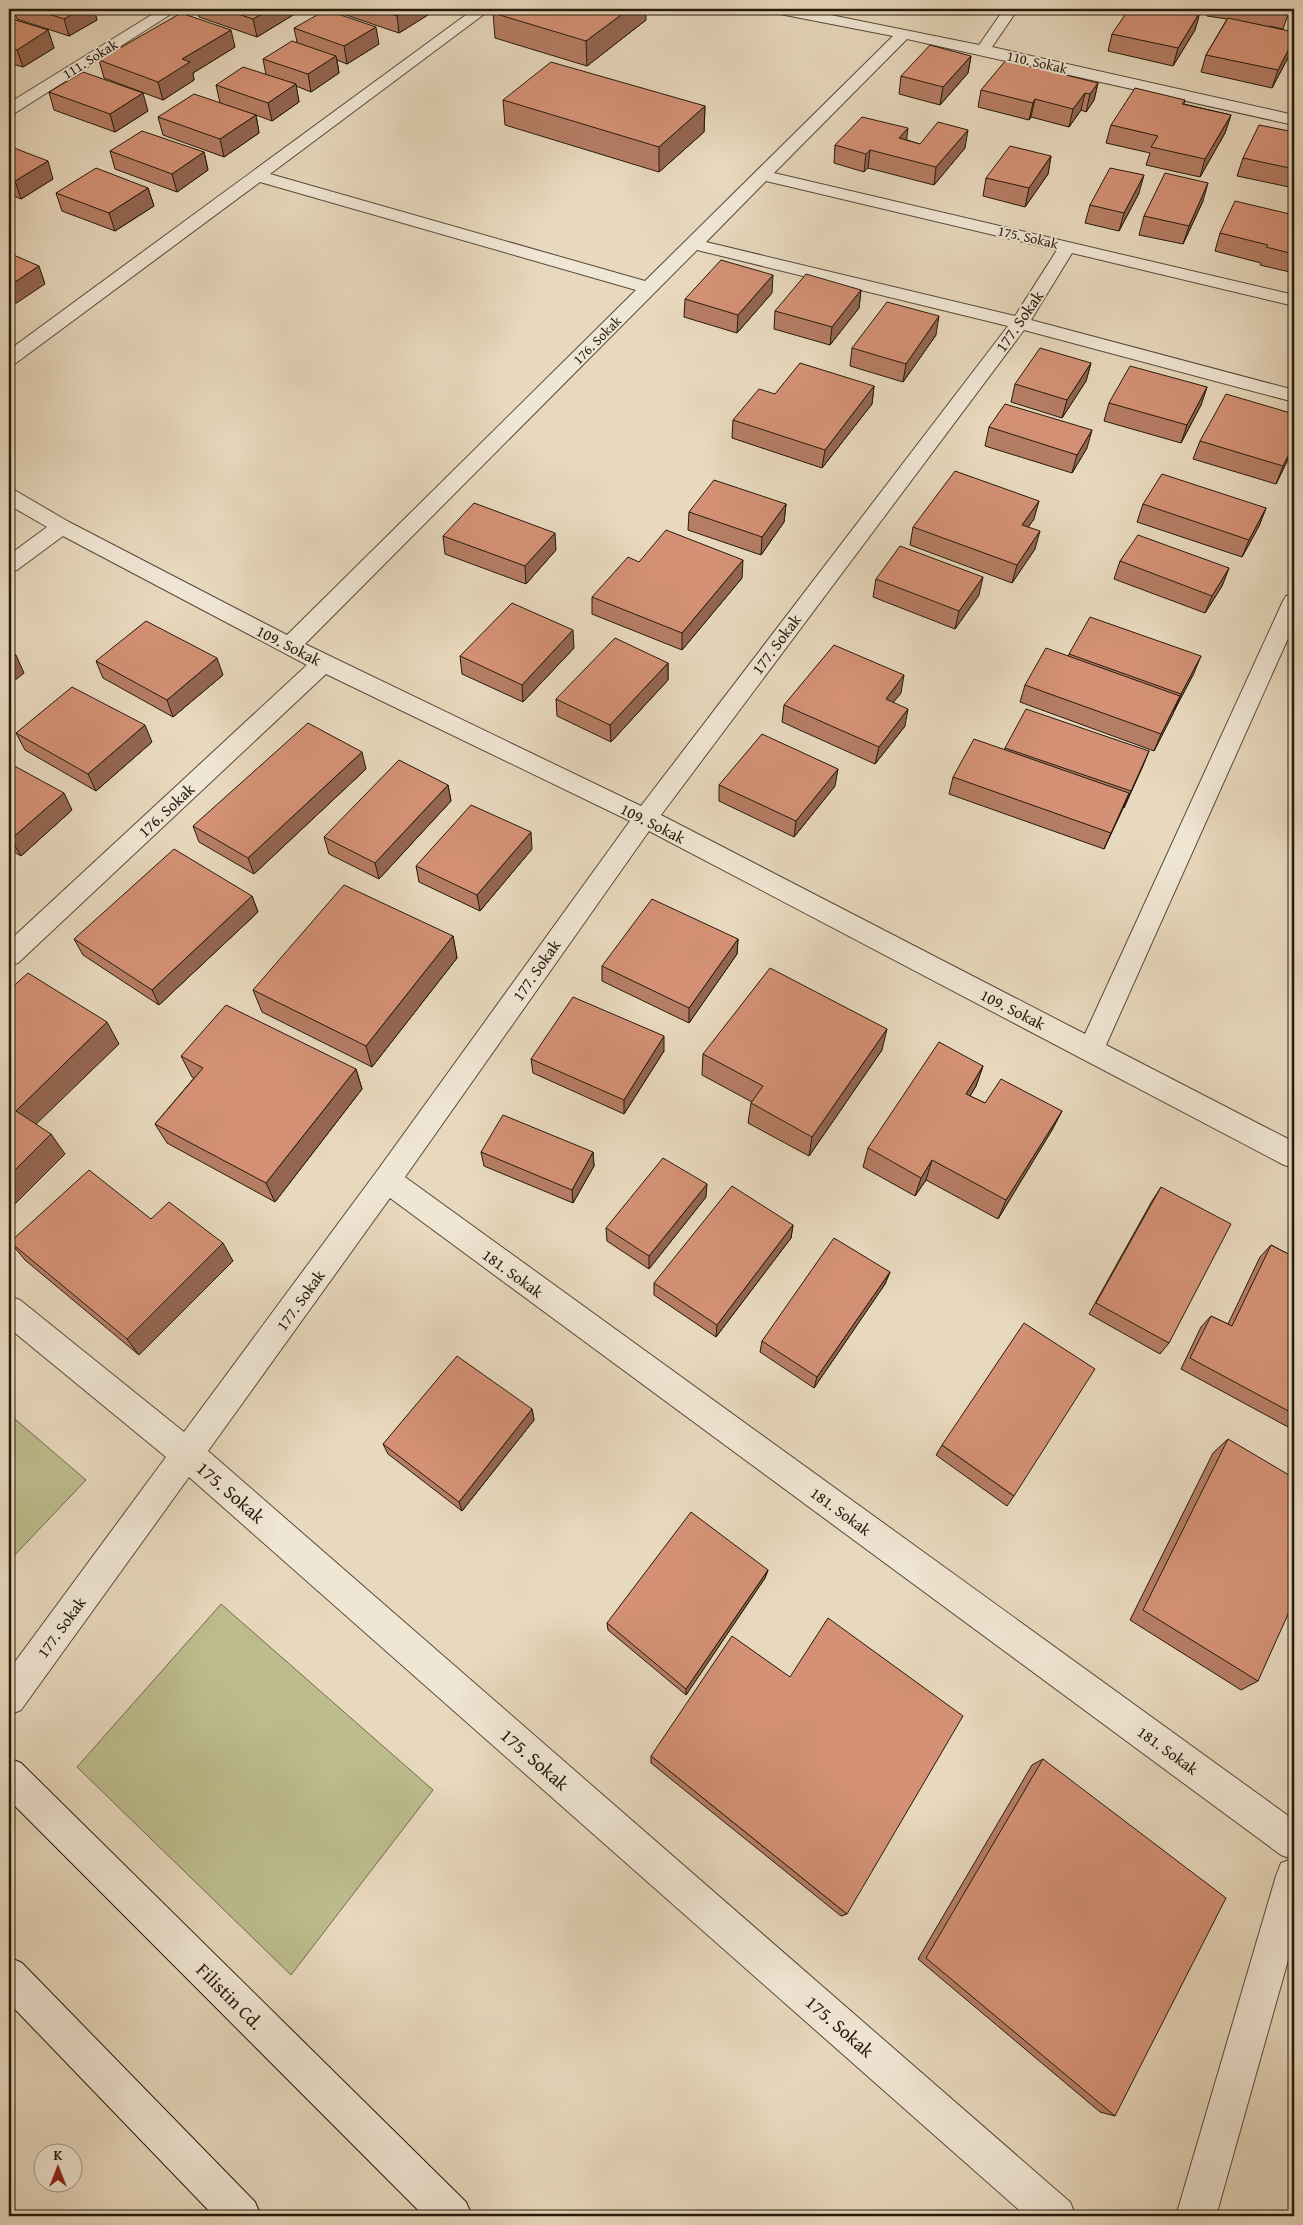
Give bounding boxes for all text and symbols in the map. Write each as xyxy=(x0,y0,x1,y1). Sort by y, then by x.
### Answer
street label: 111. Sokak xyxy=(59,34,122,84)
street label: 110. Sokak xyxy=(1005,45,1070,79)
street label: 175. Sokak xyxy=(996,220,1061,254)
street label: 177. Sokak xyxy=(989,285,1049,357)
street label: 176. Sokak xyxy=(568,311,626,369)
street label: 177. Sokak xyxy=(745,608,807,679)
street label: 109. Sokak xyxy=(252,618,327,672)
street label: 176. Sokak xyxy=(132,777,201,843)
street label: 109. Sokak xyxy=(616,796,691,850)
street label: 177. Sokak xyxy=(506,934,566,1006)
street label: 109. Sokak xyxy=(976,982,1051,1036)
street label: 181. Sokak xyxy=(478,1243,549,1304)
street label: 177. Sokak xyxy=(270,1264,331,1335)
street label: 175. Sokak xyxy=(190,1454,272,1530)
street label: 181. Sokak xyxy=(806,1481,877,1542)
street label: 177. Sokak xyxy=(31,1591,92,1662)
street label: 181. Sokak xyxy=(1133,1720,1204,1781)
street label: 175. Sokak xyxy=(494,1721,576,1797)
street label: Filistin Cd. xyxy=(190,1956,270,2036)
street label: 175. Sokak xyxy=(799,1988,881,2064)
north arrow xyxy=(32,2142,82,2192)
text: K xyxy=(54,2145,63,2165)

